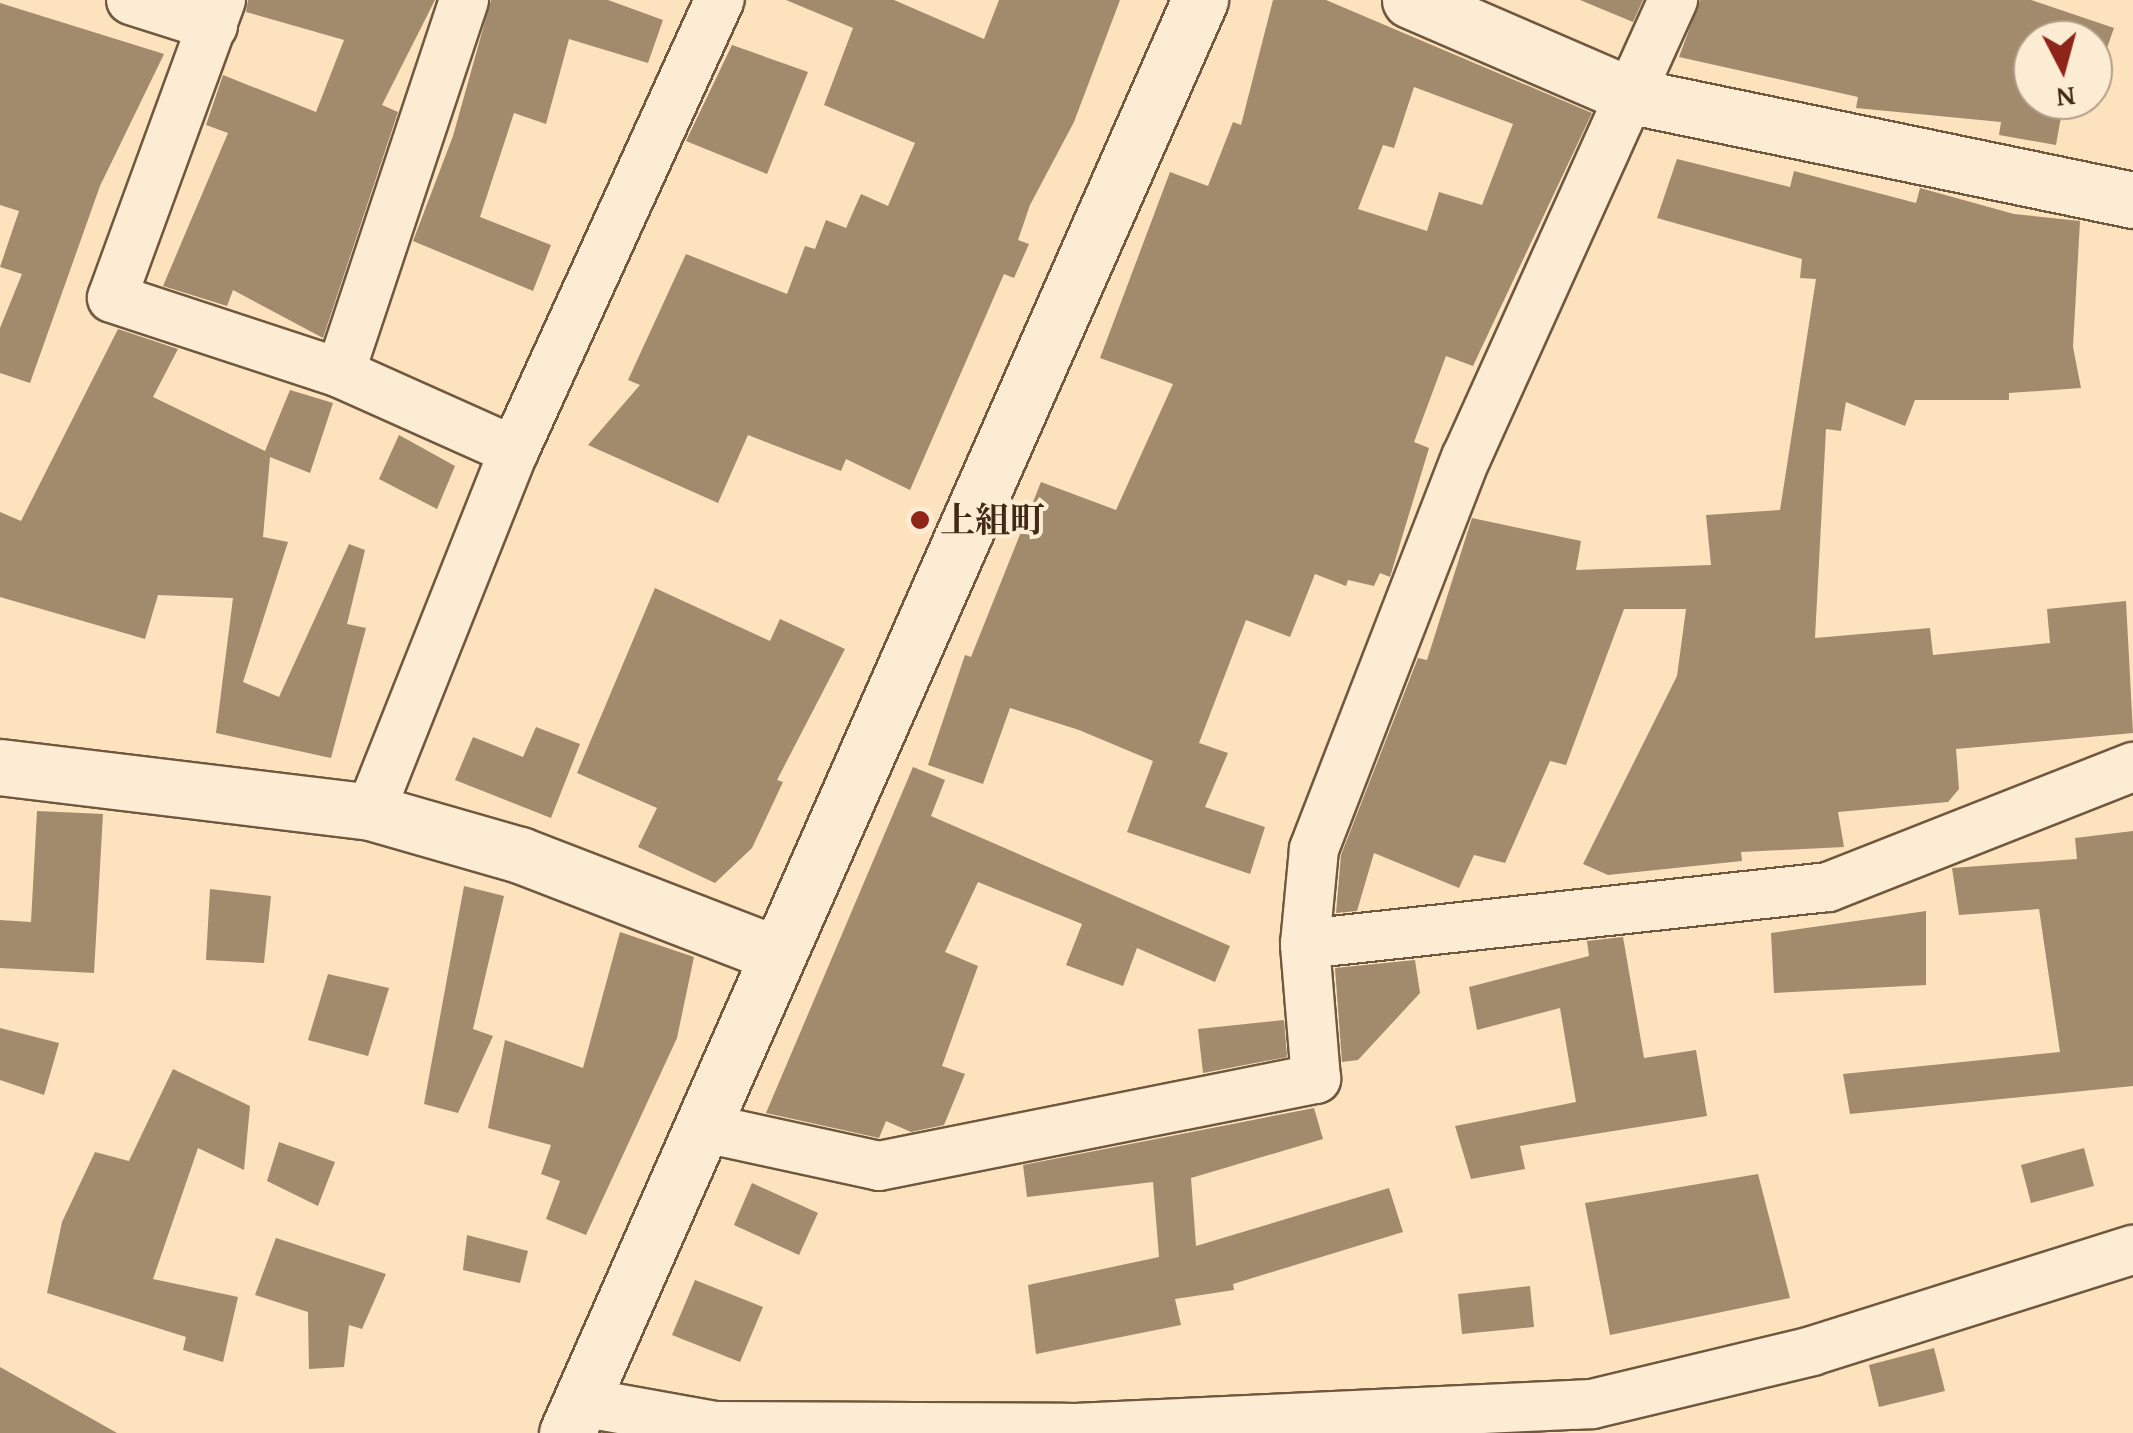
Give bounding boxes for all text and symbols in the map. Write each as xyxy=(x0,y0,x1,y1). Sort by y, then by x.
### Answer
north arrow xyxy=(2013,20,2113,120)
text: N xyxy=(2055,77,2077,120)
place label: 上組町 xyxy=(940,499,1045,541)
marker: 上組町 xyxy=(909,509,931,531)

